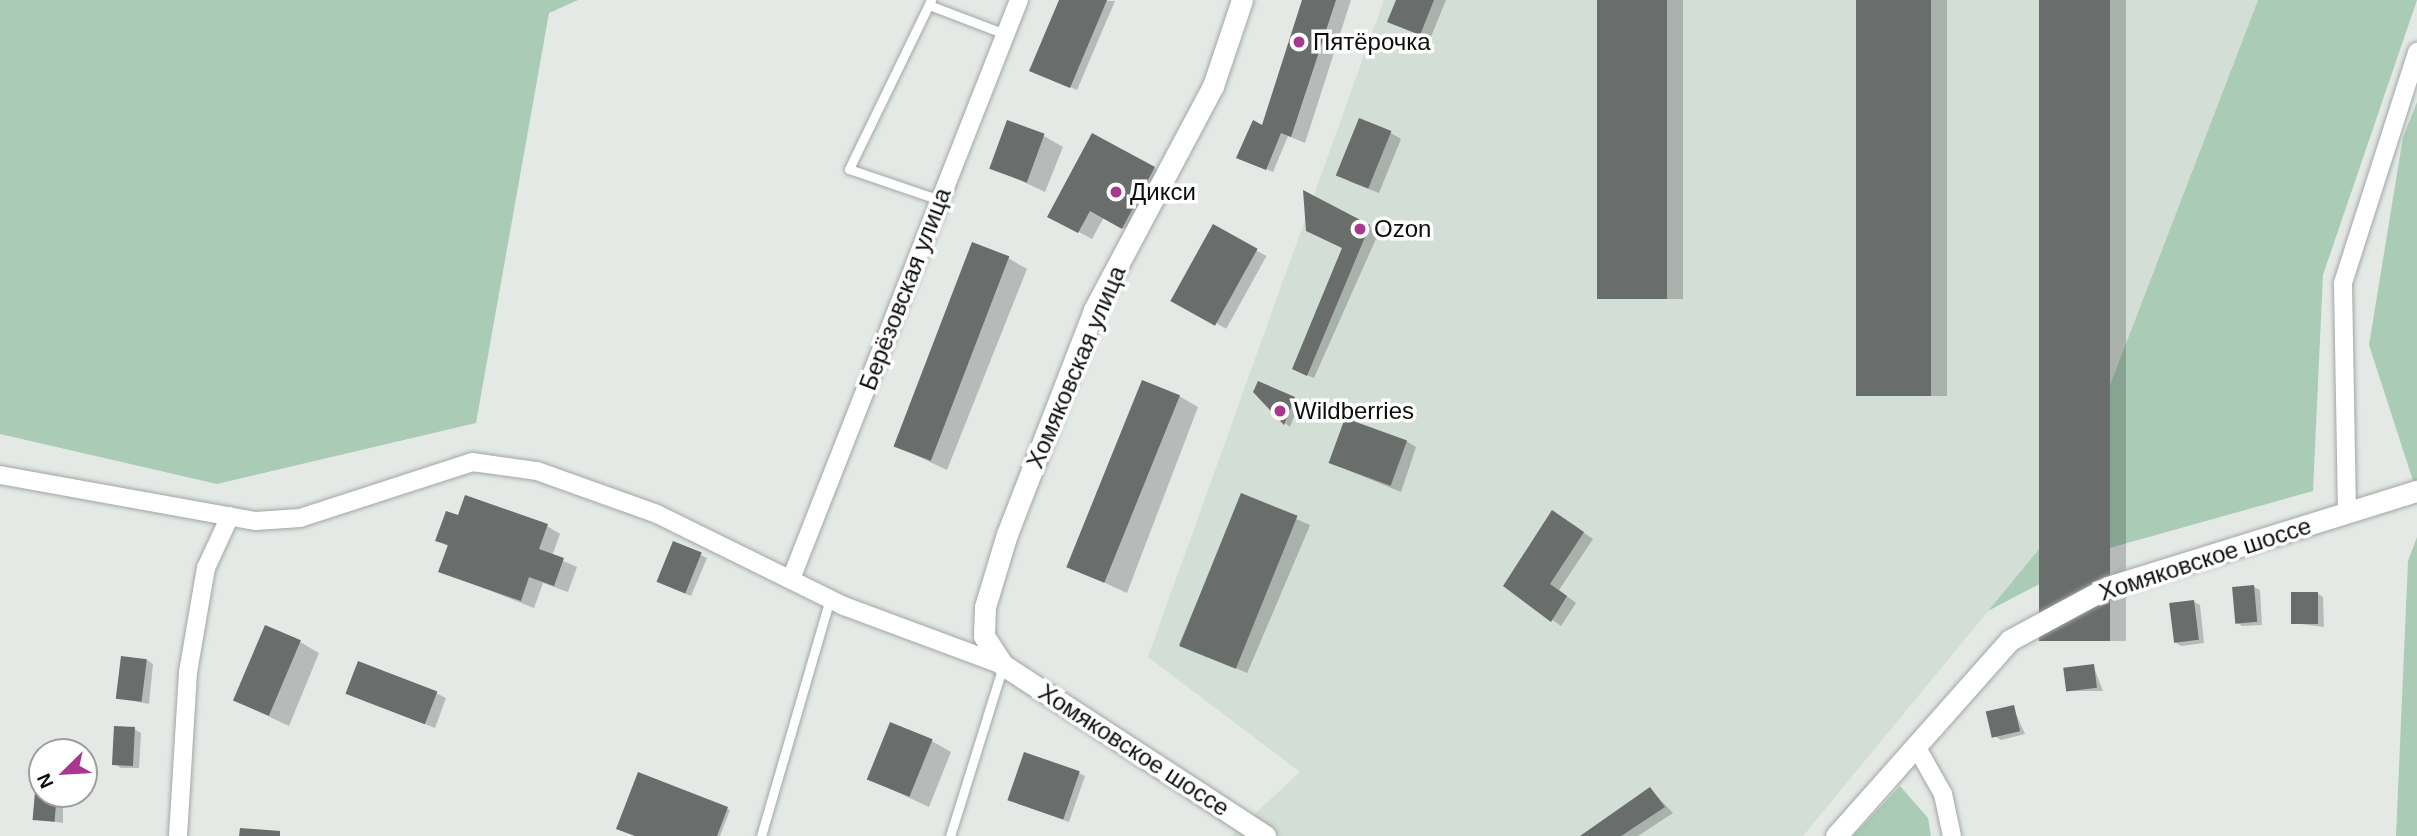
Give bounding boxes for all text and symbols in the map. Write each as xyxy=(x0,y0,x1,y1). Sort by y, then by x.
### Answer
place label: Пятёрочка xyxy=(1313,28,1431,56)
marker: Пятёрочка xyxy=(1291,34,1307,50)
place label: Дикси xyxy=(1130,178,1196,206)
street label: Берёзовская улица xyxy=(853,184,957,394)
marker: Дикси xyxy=(1108,184,1124,200)
place label: Ozon xyxy=(1374,215,1431,243)
marker: Ozon xyxy=(1352,221,1368,237)
street label: Хомяковская улица xyxy=(1020,261,1132,473)
place label: Wildberries xyxy=(1294,397,1414,425)
marker: Wildberries xyxy=(1272,403,1288,419)
street label: Хомяковское шоссе xyxy=(2095,511,2315,607)
street label: Хомяковское шоссе xyxy=(1033,678,1235,822)
north arrow xyxy=(28,738,98,808)
text: N xyxy=(33,770,58,791)

